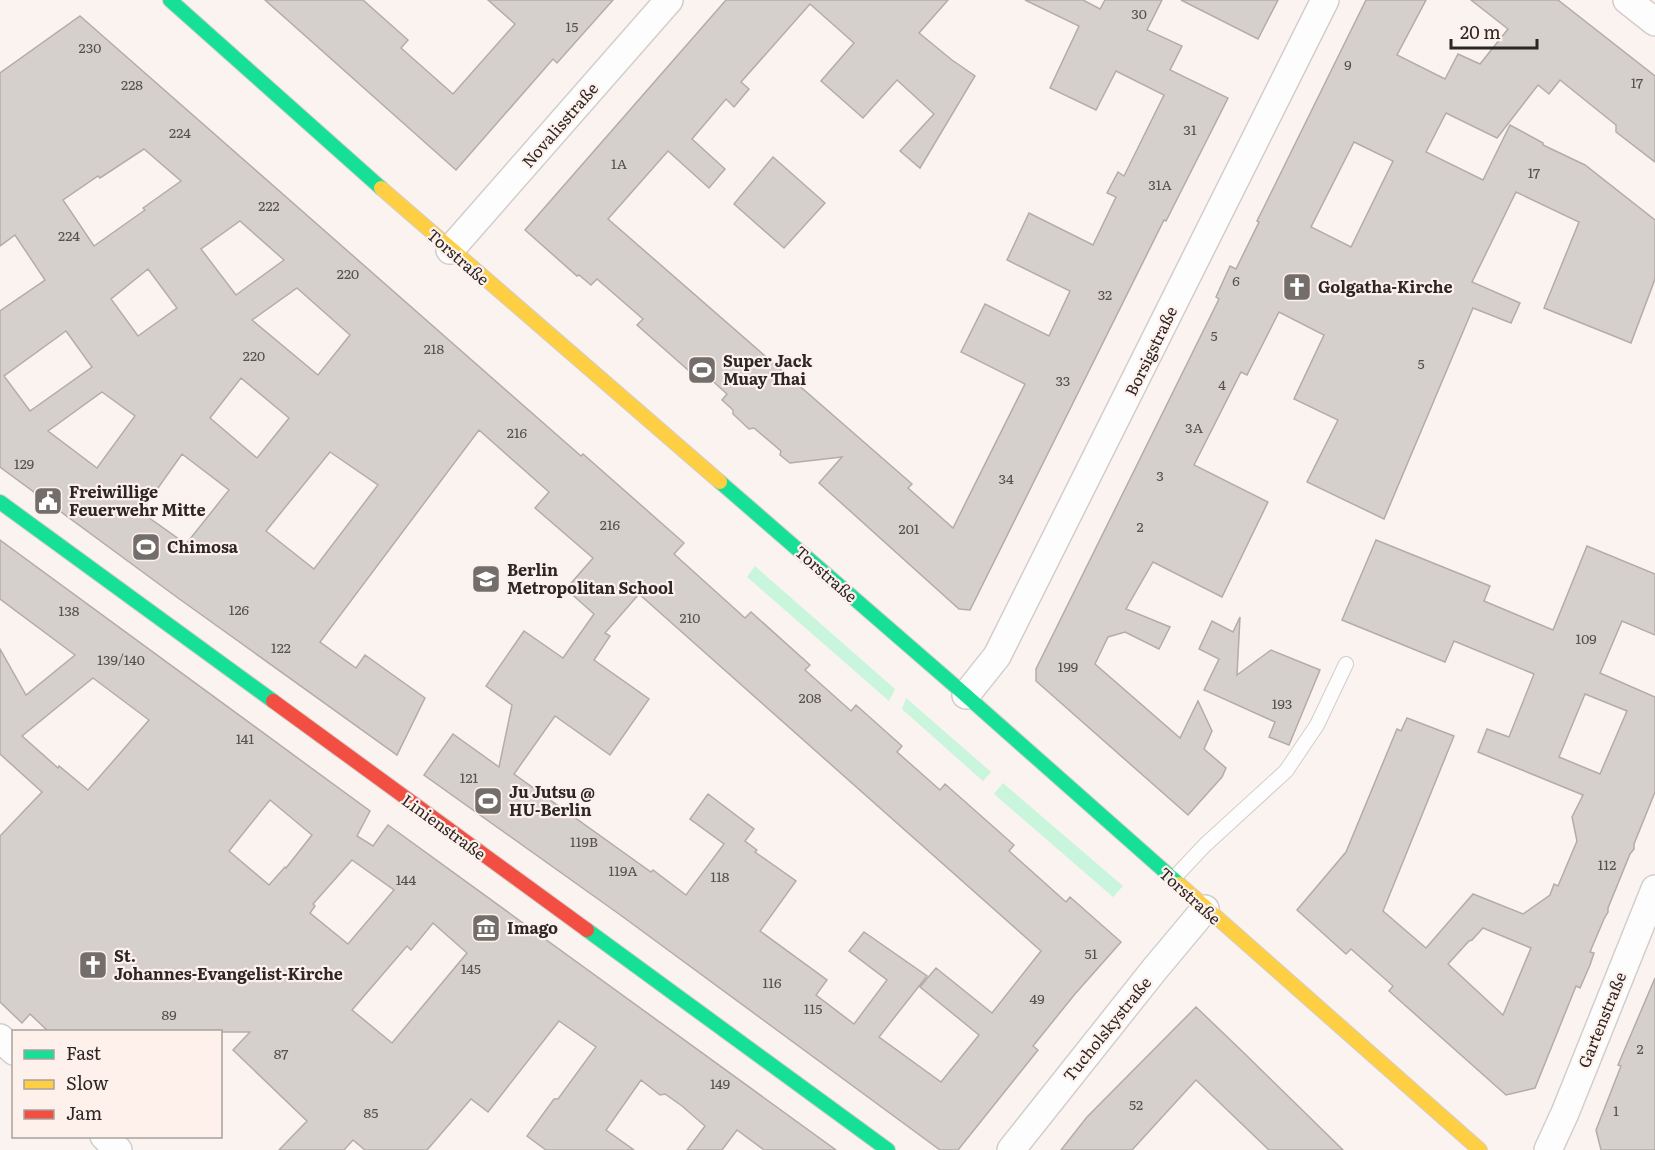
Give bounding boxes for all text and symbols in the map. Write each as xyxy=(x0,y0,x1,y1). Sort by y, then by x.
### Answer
house number: 30 xyxy=(1131,3,1147,23)
scale bar xyxy=(1451,12,1536,50)
house number: 15 xyxy=(566,16,578,36)
text: 20 m xyxy=(1460,18,1501,45)
house number: 230 xyxy=(79,37,101,57)
house number: 9 xyxy=(1344,54,1352,74)
house number: 17 xyxy=(1631,72,1643,92)
house number: 228 xyxy=(121,74,143,94)
street label: Novalisstraße xyxy=(515,76,603,172)
house number: 31 xyxy=(1183,119,1197,139)
house number: 224 xyxy=(169,122,191,142)
house number: 1A xyxy=(611,153,628,173)
house number: 17 xyxy=(1528,162,1540,182)
house number: 31A xyxy=(1148,174,1172,194)
house number: 222 xyxy=(258,195,280,215)
street label: Torstraße xyxy=(422,222,495,290)
house number: 224 xyxy=(58,225,80,245)
house number: 220 xyxy=(337,263,359,283)
house number: 6 xyxy=(1232,270,1240,290)
church icon: Golgatha-Kirche xyxy=(1281,271,1313,303)
place label: Golgatha-Kirche xyxy=(1318,274,1453,298)
house number: 32 xyxy=(1098,284,1112,304)
street label: Borsigstraße xyxy=(1118,302,1182,399)
house number: 5 xyxy=(1210,325,1218,345)
house number: 218 xyxy=(424,338,445,358)
house number: 220 xyxy=(243,345,265,365)
place label: Super Jack Muay Thai xyxy=(723,348,812,390)
house number: 5 xyxy=(1417,353,1425,373)
sports icon: Super Jack Muay Thai xyxy=(686,354,718,386)
house number: 33 xyxy=(1056,370,1070,390)
house number: 4 xyxy=(1218,374,1226,394)
house number: 3A xyxy=(1185,417,1204,437)
house number: 216 xyxy=(507,422,528,442)
house number: 129 xyxy=(14,453,34,473)
house number: 3 xyxy=(1156,465,1164,485)
house number: 34 xyxy=(998,468,1014,488)
place label: Freiwillige Feuerwehr Mitte xyxy=(69,479,205,521)
public building icon: Freiwillige Feuerwehr Mitte xyxy=(32,485,64,517)
house number: 216 xyxy=(600,514,621,534)
house number: 2 xyxy=(1136,516,1144,536)
house number: 201 xyxy=(899,518,920,538)
sports icon: Chimosa xyxy=(130,531,162,563)
place label: Chimosa xyxy=(167,534,239,558)
street label: Torstraße xyxy=(790,539,863,607)
place label: Berlin Metropolitan School xyxy=(507,557,674,599)
school or university icon: Berlin Metropolitan School xyxy=(470,563,502,595)
house number: 126 xyxy=(229,599,250,619)
house number: 138 xyxy=(59,600,80,620)
house number: 210 xyxy=(680,607,700,627)
house number: 109 xyxy=(1575,628,1597,648)
house number: 122 xyxy=(271,637,291,657)
house number: 139/140 xyxy=(97,649,145,669)
house number: 199 xyxy=(1058,656,1078,676)
house number: 208 xyxy=(799,687,822,707)
house number: 193 xyxy=(1272,693,1292,713)
house number: 141 xyxy=(236,728,255,748)
house number: 121 xyxy=(460,767,479,787)
place label: Ju Jutsu @ HU-Berlin xyxy=(509,779,595,821)
sports icon: Ju Jutsu @ HU-Berlin xyxy=(472,785,504,817)
street label: Linienstraße xyxy=(398,788,492,865)
house number: 119B xyxy=(570,831,598,851)
house number: 112 xyxy=(1598,854,1616,874)
house number: 119A xyxy=(608,860,638,880)
street label: Torstraße xyxy=(1154,861,1227,930)
house number: 118 xyxy=(710,866,730,886)
house number: 144 xyxy=(396,869,417,889)
museum icon: Imago xyxy=(470,912,502,944)
place label: Imago xyxy=(507,915,558,939)
place label: St. Johannes-Evangelist-Kirche xyxy=(114,943,343,985)
house number: 51 xyxy=(1085,943,1098,963)
church icon: St. Johannes-Evangelist-Kirche xyxy=(77,949,109,981)
house number: 145 xyxy=(461,958,481,978)
street label: Gartenstraße xyxy=(1571,968,1631,1071)
street label: Tucholskystraße xyxy=(1056,971,1156,1086)
house number: 116 xyxy=(763,972,782,992)
house number: 49 xyxy=(1029,988,1045,1008)
house number: 115 xyxy=(804,998,822,1018)
house number: 89 xyxy=(161,1004,177,1024)
legend xyxy=(12,1030,222,1138)
house number: 2 xyxy=(1636,1038,1644,1058)
text: Fast xyxy=(66,1039,102,1066)
house number: 87 xyxy=(274,1043,288,1063)
text: Slow xyxy=(66,1069,109,1096)
house number: 149 xyxy=(710,1073,730,1093)
house number: 52 xyxy=(1129,1094,1143,1114)
text: Jam xyxy=(66,1099,102,1126)
house number: 1 xyxy=(1613,1100,1619,1120)
house number: 85 xyxy=(364,1102,378,1122)

